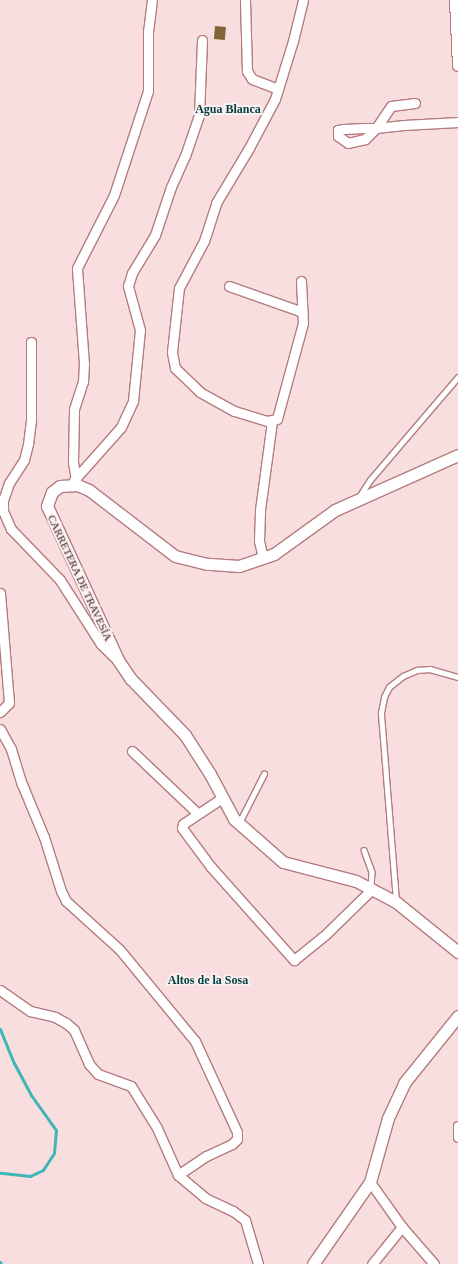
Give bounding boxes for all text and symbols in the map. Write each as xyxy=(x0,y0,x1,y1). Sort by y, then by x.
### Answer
district label: Agua Blanca xyxy=(195,103,261,117)
street label: CARRETERA DE TRAVESÍA xyxy=(45,512,115,644)
district label: Altos de la Sosa xyxy=(168,974,248,988)

